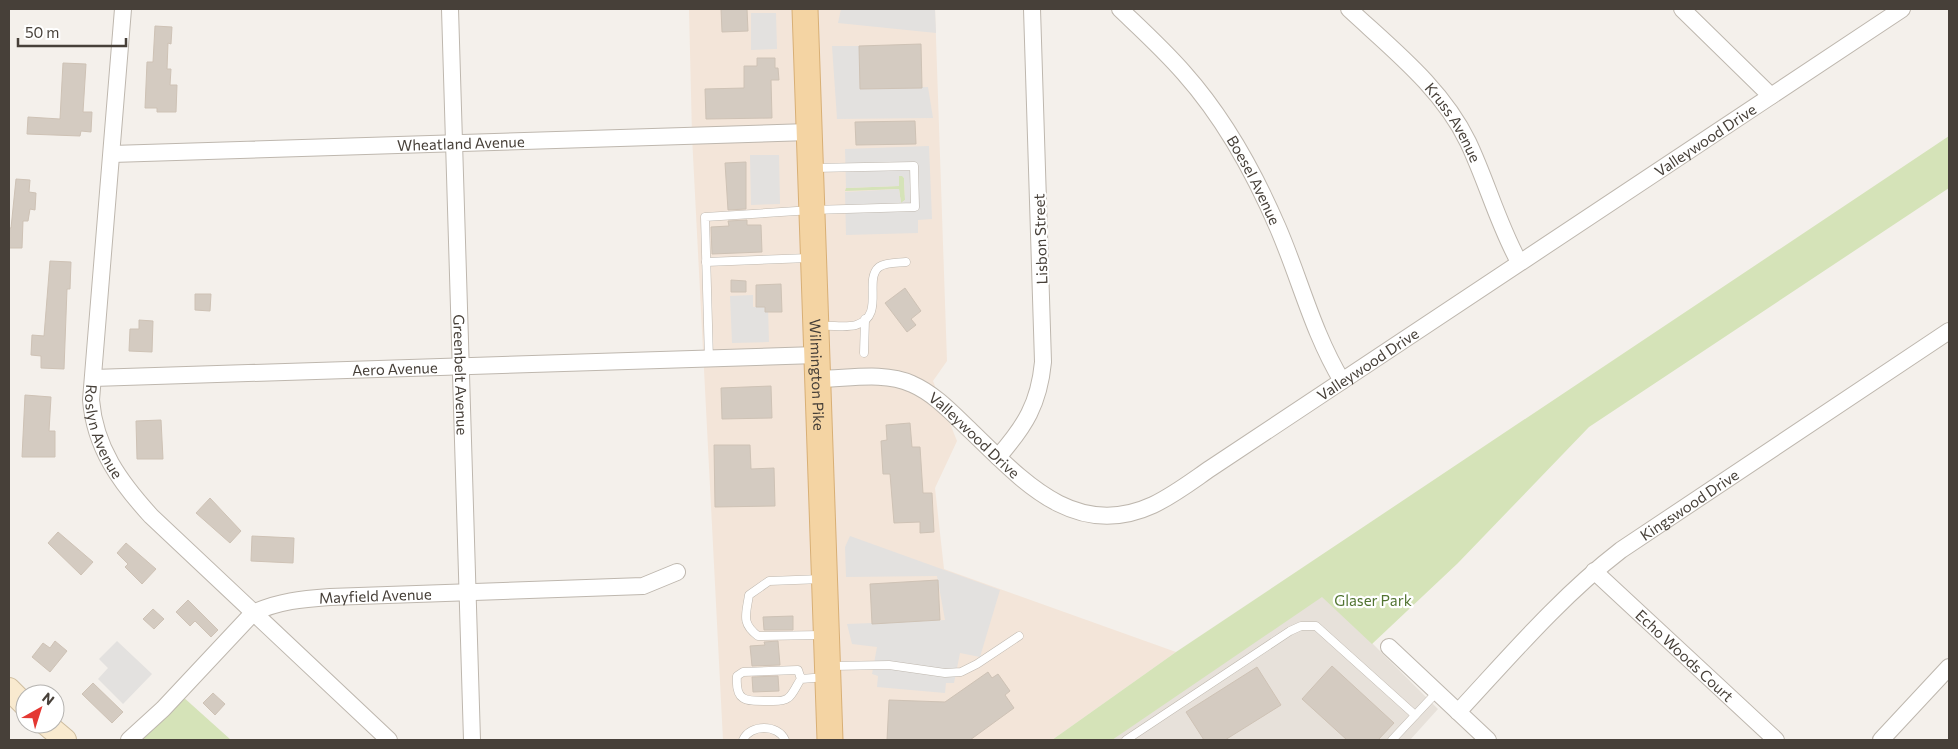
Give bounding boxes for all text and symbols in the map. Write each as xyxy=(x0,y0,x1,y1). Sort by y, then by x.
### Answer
scale bar xyxy=(18,15,125,47)
text: 50 m xyxy=(25,23,59,41)
street label: Kruss Avenue xyxy=(1421,79,1485,165)
street label: Valleywood Drive xyxy=(1651,100,1759,180)
street label: Wheatland Avenue xyxy=(397,132,525,154)
street label: Boesel Avenue xyxy=(1224,132,1284,228)
street label: Lisbon Street xyxy=(1029,193,1051,285)
street label: Greenbelt Avenue xyxy=(450,314,472,436)
street label: Wilmington Pike xyxy=(807,318,828,431)
street label: Valleywood Drive xyxy=(1314,324,1422,404)
street label: Aero Avenue xyxy=(352,358,438,379)
street label: Roslyn Avenue xyxy=(82,384,127,482)
street label: Valleywood Drive xyxy=(926,388,1024,482)
street label: Kingswood Drive xyxy=(1636,465,1742,544)
street label: Mayfield Avenue xyxy=(318,584,432,607)
park label: Glaser Park xyxy=(1334,591,1412,609)
street label: Echo Woods Court xyxy=(1632,606,1738,705)
north arrow xyxy=(15,684,65,734)
text: N xyxy=(39,689,58,708)

